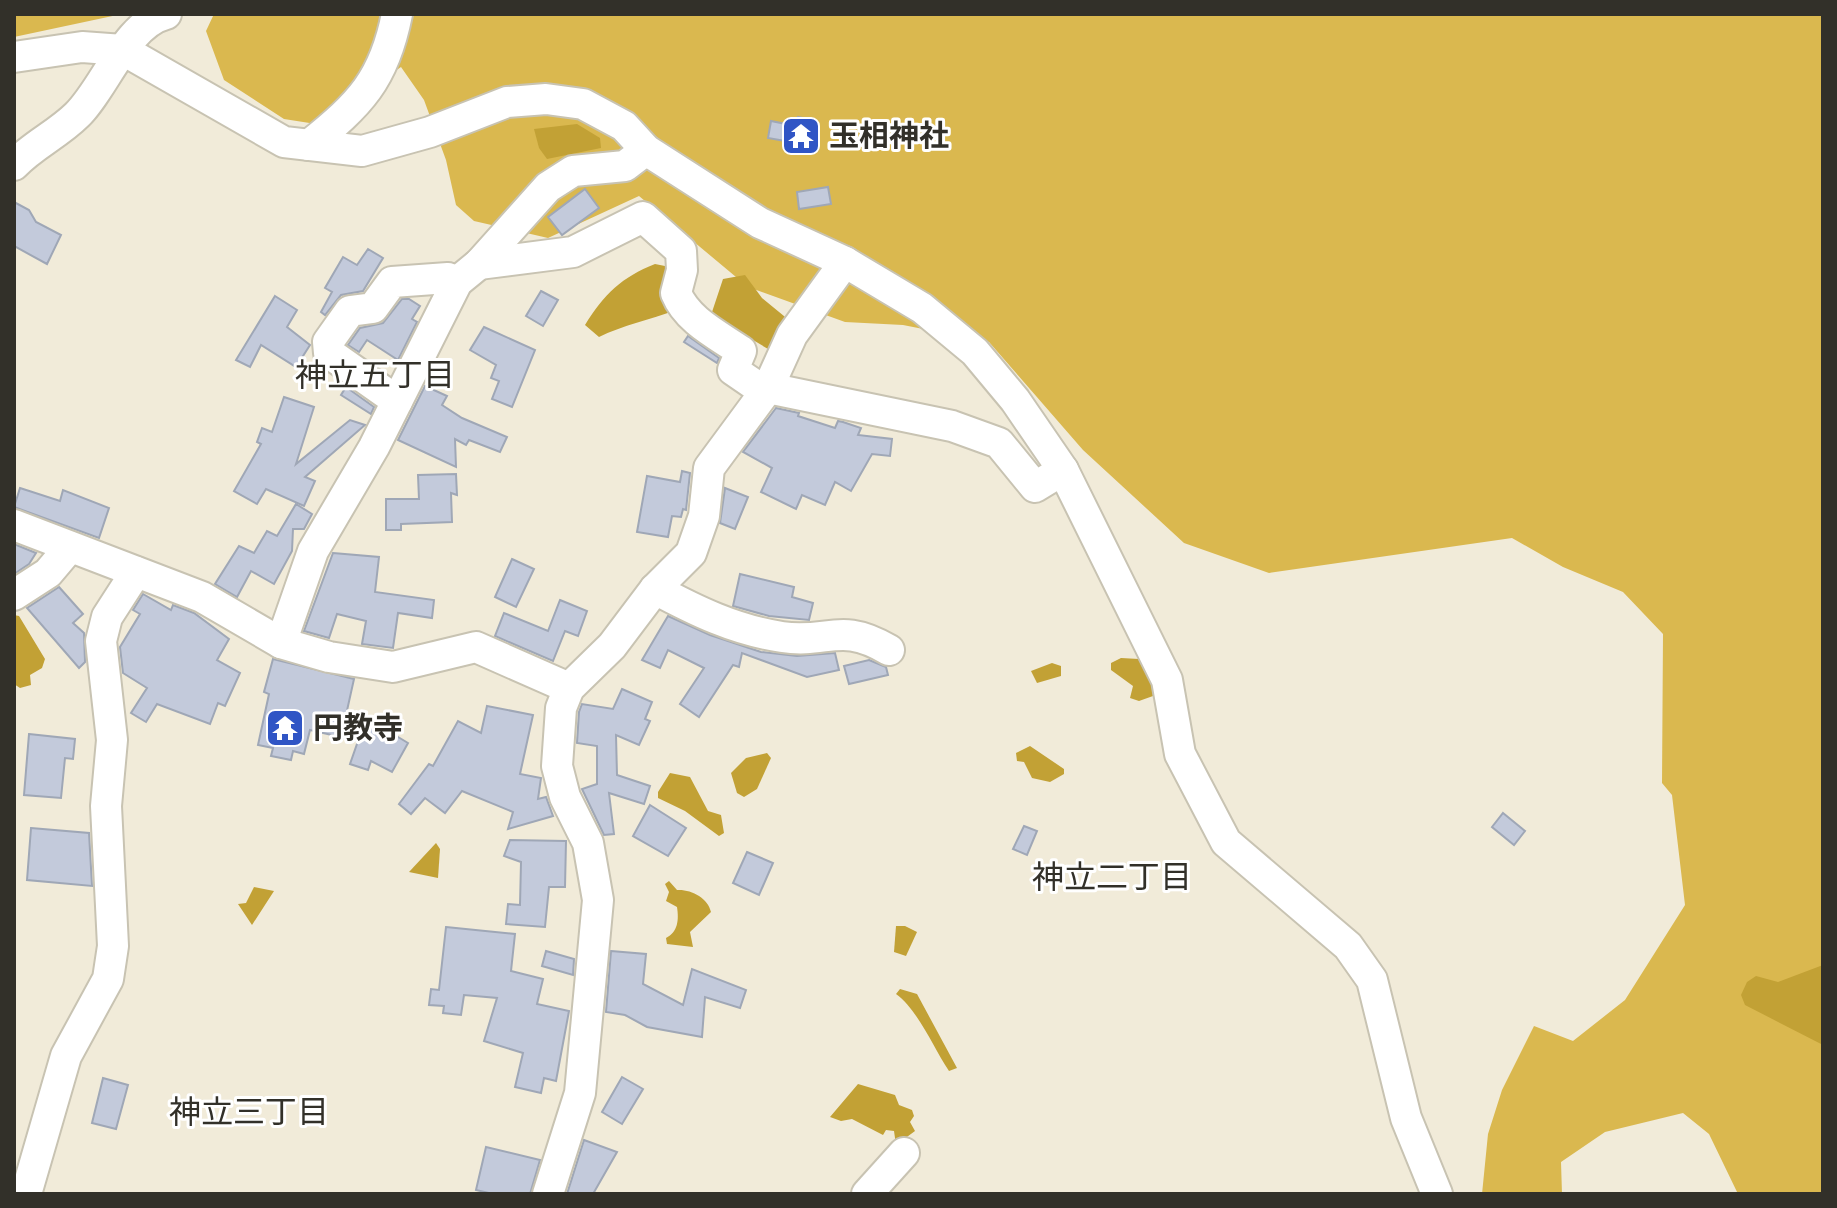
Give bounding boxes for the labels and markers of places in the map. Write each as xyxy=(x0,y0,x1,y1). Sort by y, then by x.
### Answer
temple icon: 玉相神社 xyxy=(780,115,822,157)
place label: 玉相神社 xyxy=(829,116,949,154)
temple icon: 円教寺 xyxy=(264,707,306,749)
place label: 円教寺 xyxy=(313,708,403,746)

